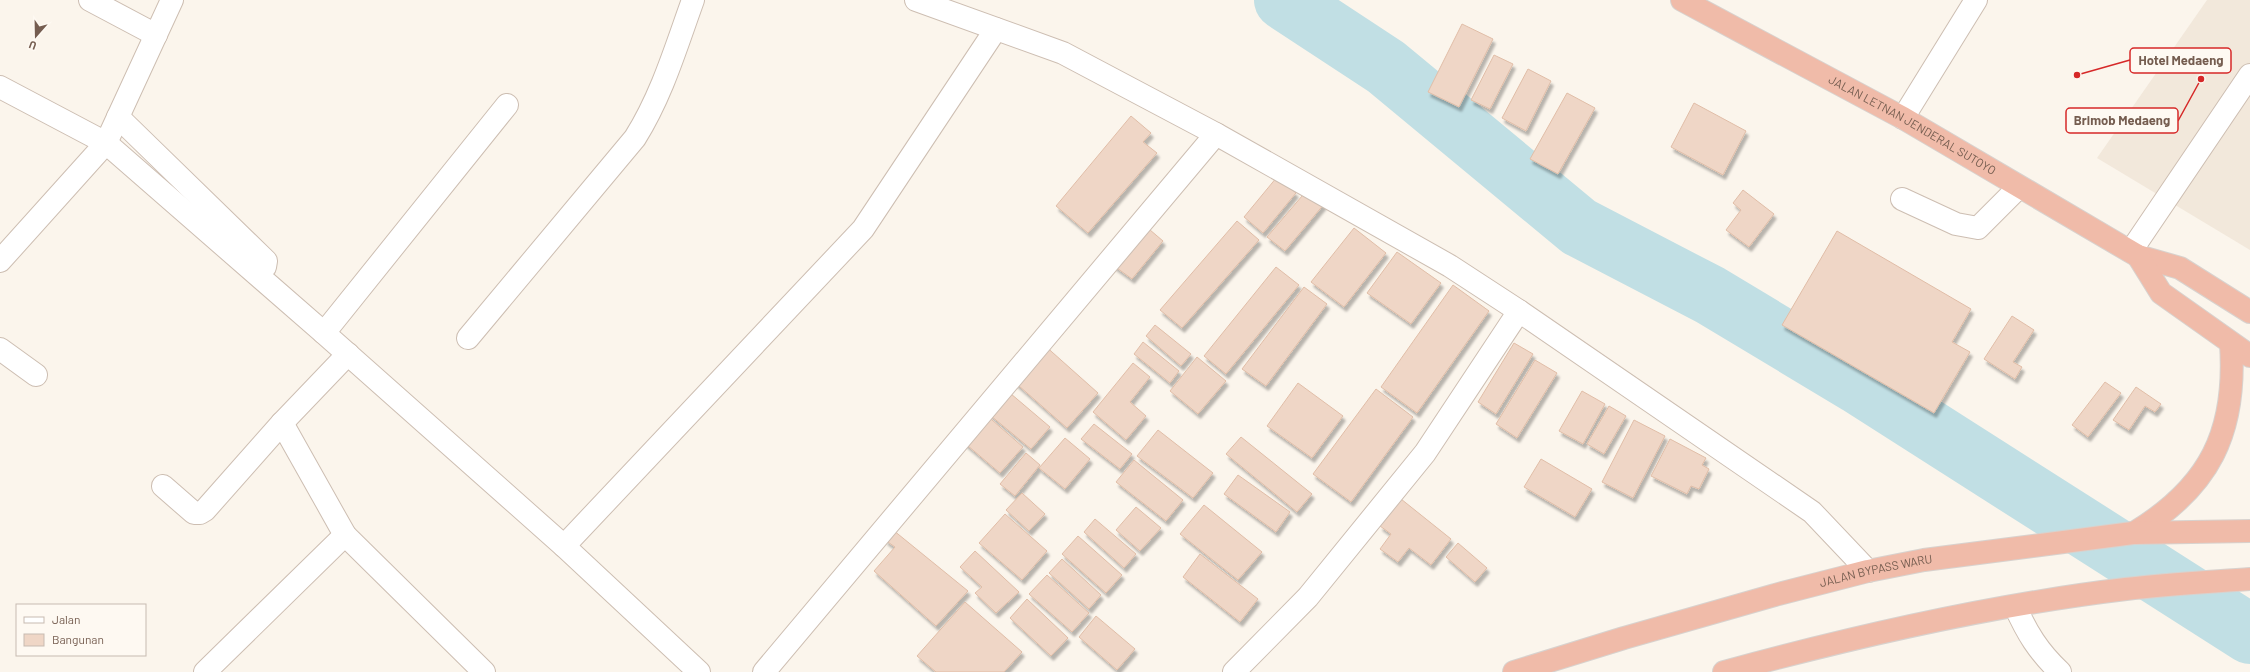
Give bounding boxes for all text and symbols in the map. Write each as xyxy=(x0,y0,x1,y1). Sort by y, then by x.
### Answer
north arrow xyxy=(16,16,56,56)
text: U xyxy=(27,39,38,53)
callout: Hotel Medaeng xyxy=(2130,48,2231,73)
text: Hotel Medaeng xyxy=(2139,52,2224,68)
street label: JALAN LETNAN JENDERAL SUTOYO xyxy=(1827,72,1999,177)
callout: Brimob Medaeng xyxy=(2066,108,2178,133)
text: Brimob Medaeng xyxy=(2074,112,2170,128)
street label: JALAN BYPASS WARU xyxy=(1818,551,1933,589)
legend xyxy=(16,604,146,656)
text: Jalan xyxy=(52,612,80,626)
text: Bangunan xyxy=(52,632,104,646)

